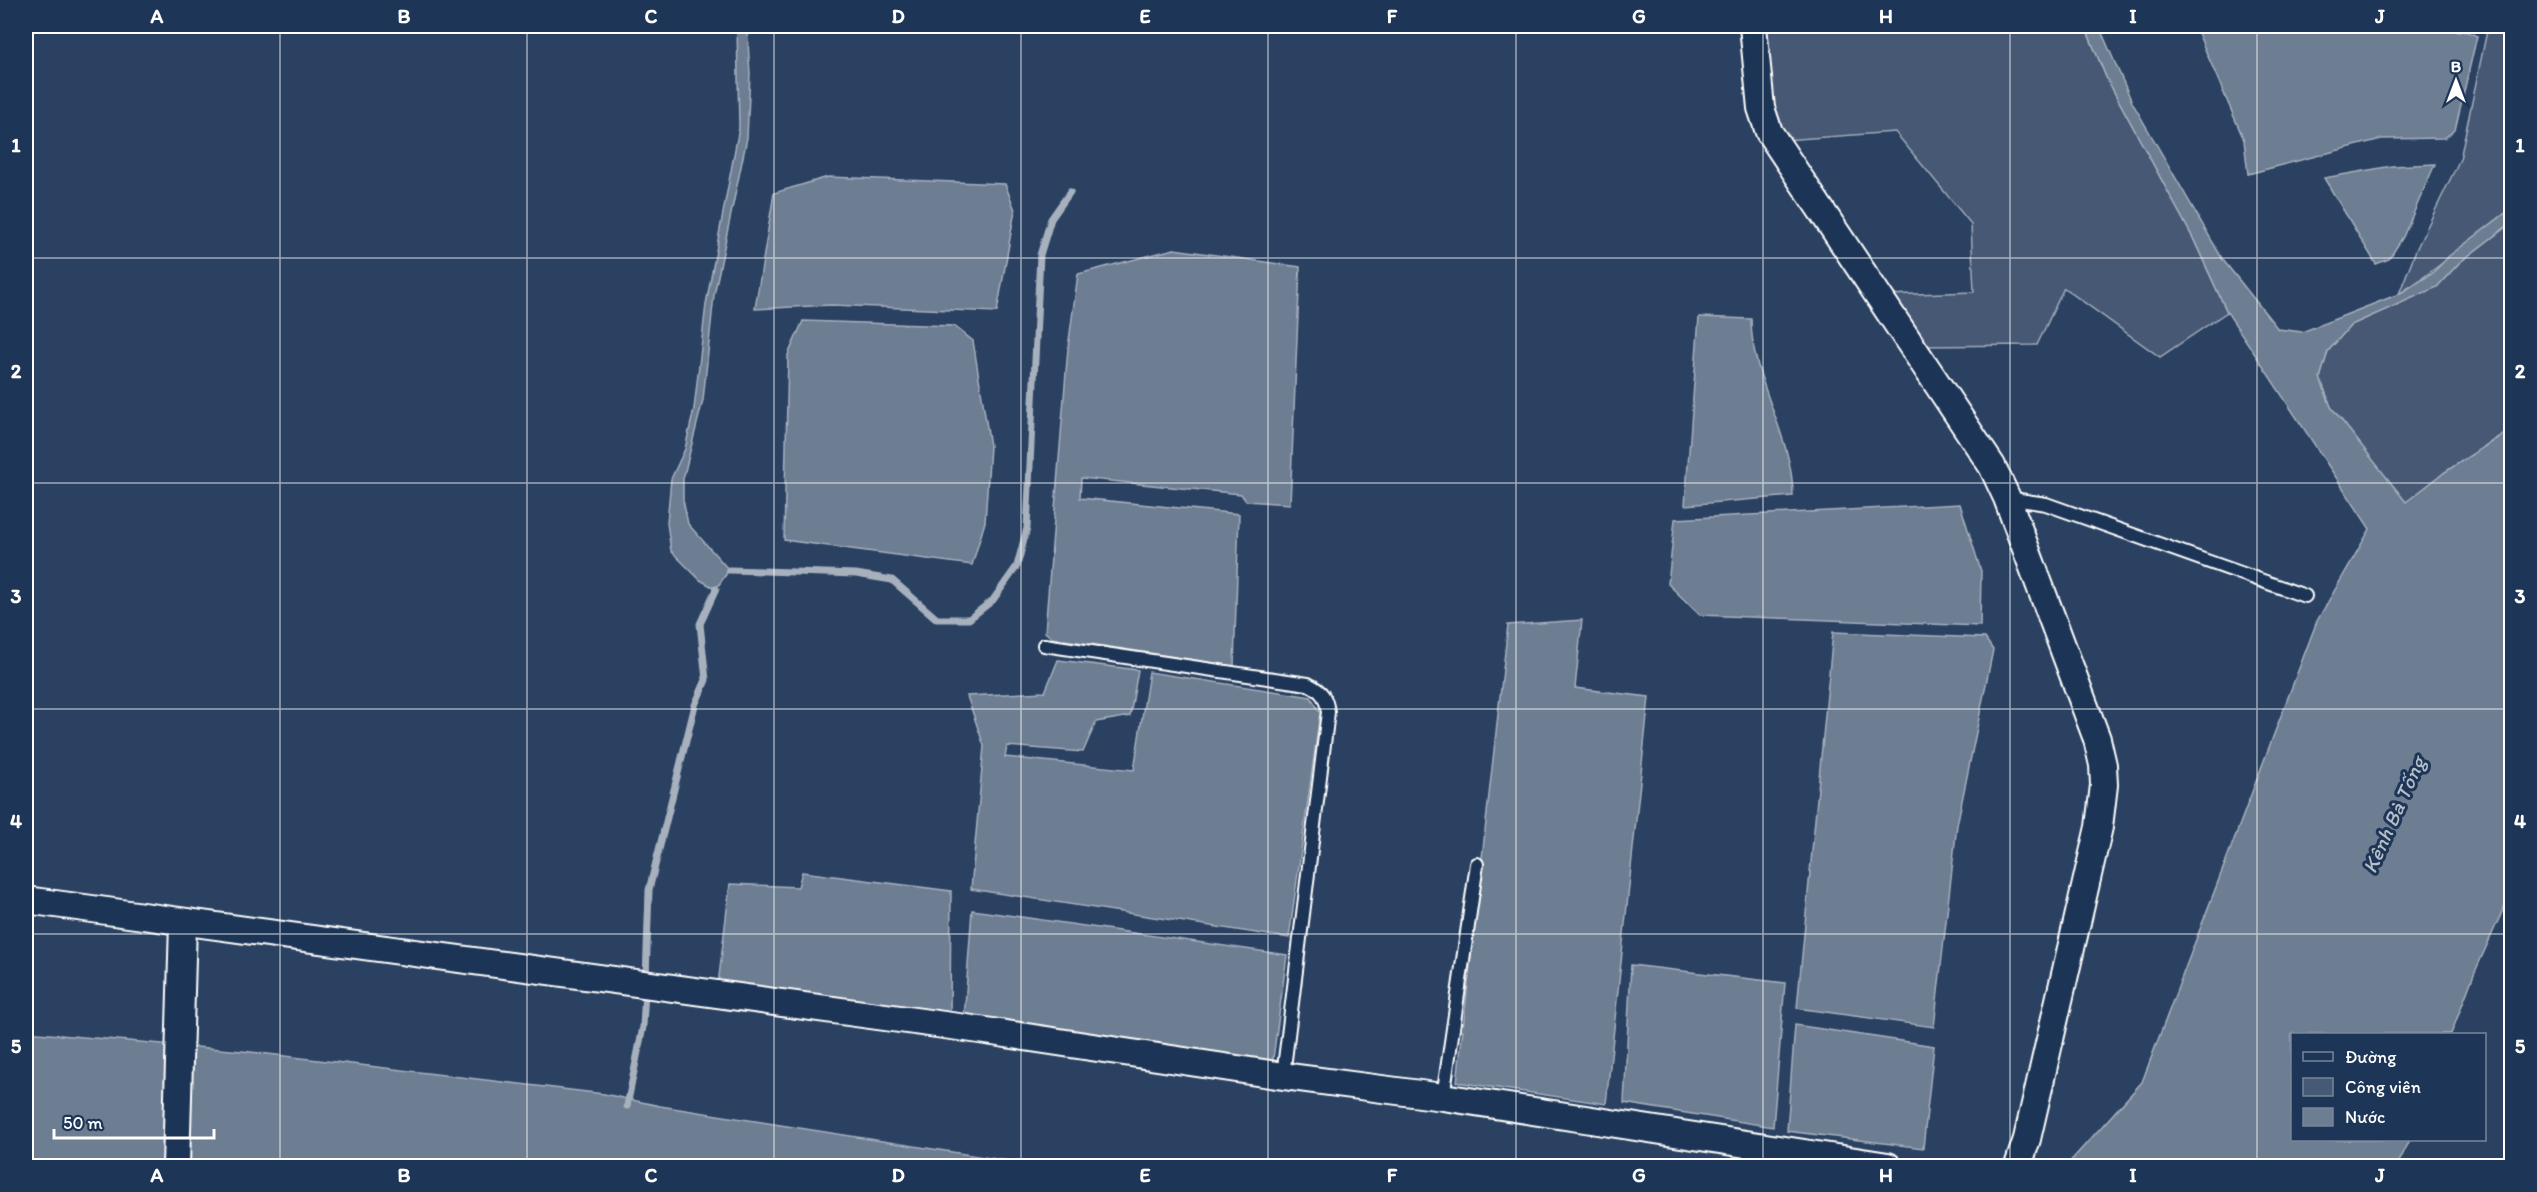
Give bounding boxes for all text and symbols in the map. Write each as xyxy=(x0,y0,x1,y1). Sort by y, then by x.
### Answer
text: A xyxy=(150,4,164,28)
text: B xyxy=(398,4,411,28)
text: C xyxy=(645,4,658,28)
text: D xyxy=(891,4,905,28)
text: E xyxy=(1139,4,1151,28)
text: F xyxy=(1387,4,1398,28)
text: G xyxy=(1632,4,1646,28)
text: H xyxy=(1879,4,1893,28)
text: I xyxy=(2129,4,2137,28)
text: J xyxy=(2374,4,2385,28)
north arrow xyxy=(2426,51,2486,111)
text: B xyxy=(2451,57,2462,76)
text: 1 xyxy=(11,133,21,157)
text: 1 xyxy=(2515,133,2525,157)
text: 2 xyxy=(11,359,22,383)
text: 2 xyxy=(2515,359,2526,383)
text: 3 xyxy=(11,584,22,608)
text: 3 xyxy=(2515,584,2526,608)
water label: Kênh Bà Tống xyxy=(2357,751,2431,877)
text: 4 xyxy=(10,809,22,833)
text: 4 xyxy=(2514,809,2526,833)
legend xyxy=(2291,1033,2486,1141)
text: 5 xyxy=(11,1034,22,1058)
text: 5 xyxy=(2515,1034,2526,1058)
text: Đường xyxy=(2345,1046,2397,1068)
text: Công viên xyxy=(2345,1076,2421,1098)
scale bar xyxy=(54,1102,214,1140)
text: Nước xyxy=(2345,1106,2385,1128)
text: 50 m xyxy=(63,1112,103,1134)
text: A xyxy=(150,1163,164,1187)
text: B xyxy=(398,1163,411,1187)
text: C xyxy=(645,1163,658,1187)
text: D xyxy=(891,1163,905,1187)
text: E xyxy=(1139,1163,1151,1187)
text: F xyxy=(1387,1163,1398,1187)
text: G xyxy=(1632,1163,1646,1187)
text: H xyxy=(1879,1163,1893,1187)
text: I xyxy=(2129,1163,2137,1187)
text: J xyxy=(2374,1163,2385,1187)

